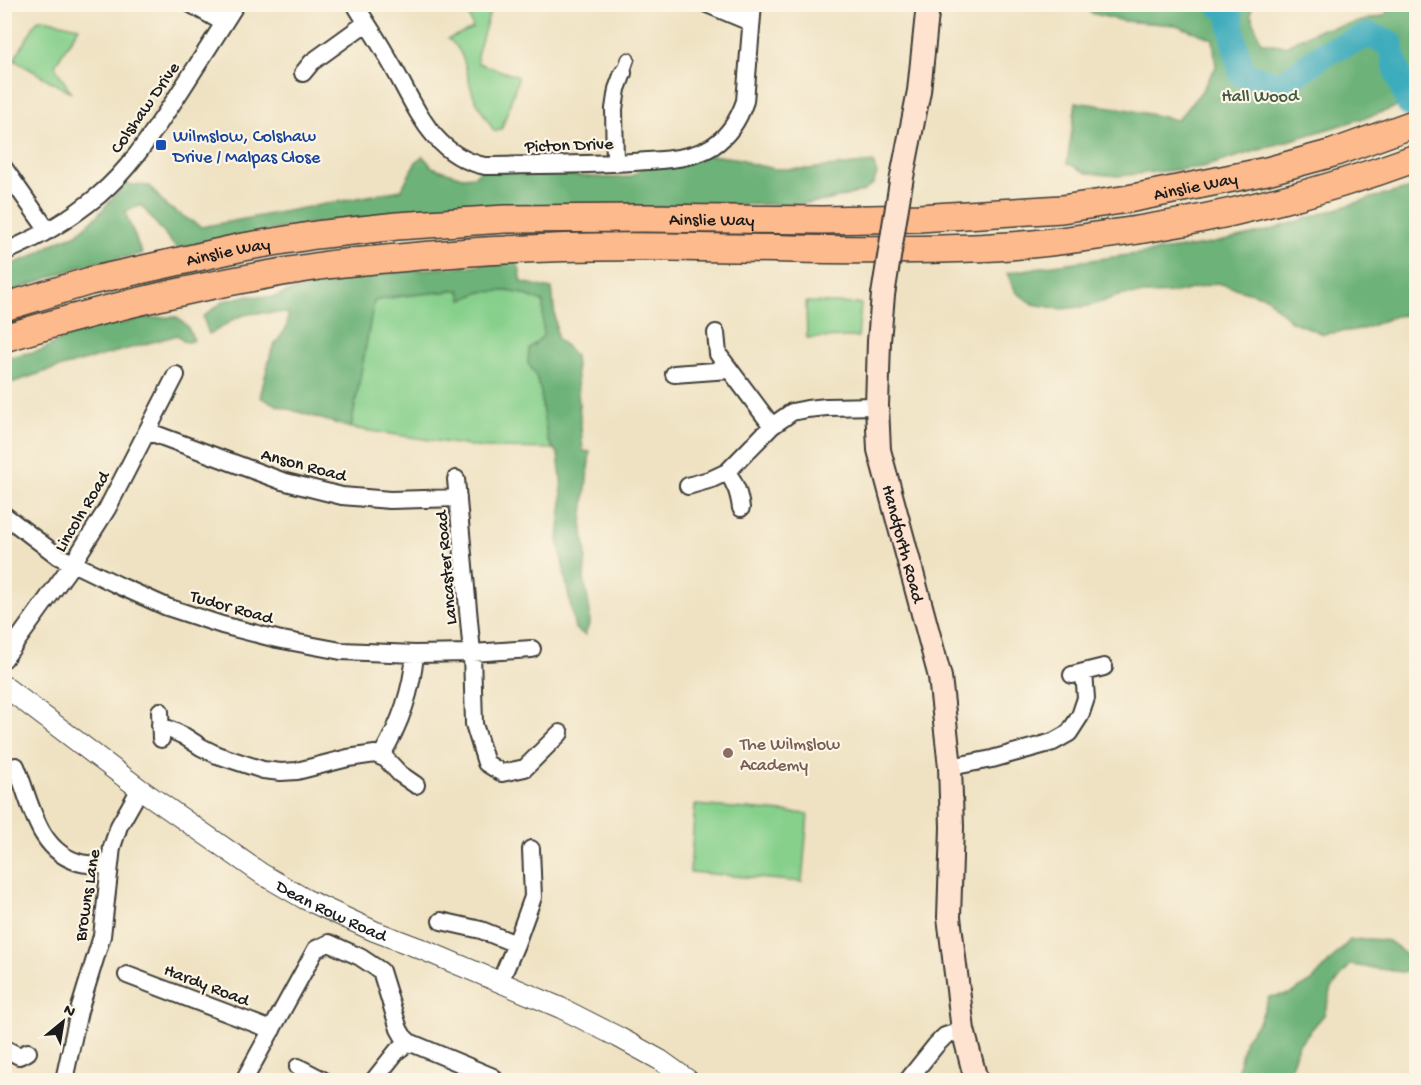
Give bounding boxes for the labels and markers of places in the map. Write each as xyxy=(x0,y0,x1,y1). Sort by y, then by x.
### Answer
place label: Wilmslow, Colshaw Drive / Malpas Close xyxy=(172,127,321,169)
marker: Wilmslow, Colshaw Drive / Malpas Close xyxy=(154,138,168,152)
place label: The Wilmslow Academy xyxy=(739,735,840,777)
marker: The Wilmslow Academy xyxy=(721,746,735,760)

